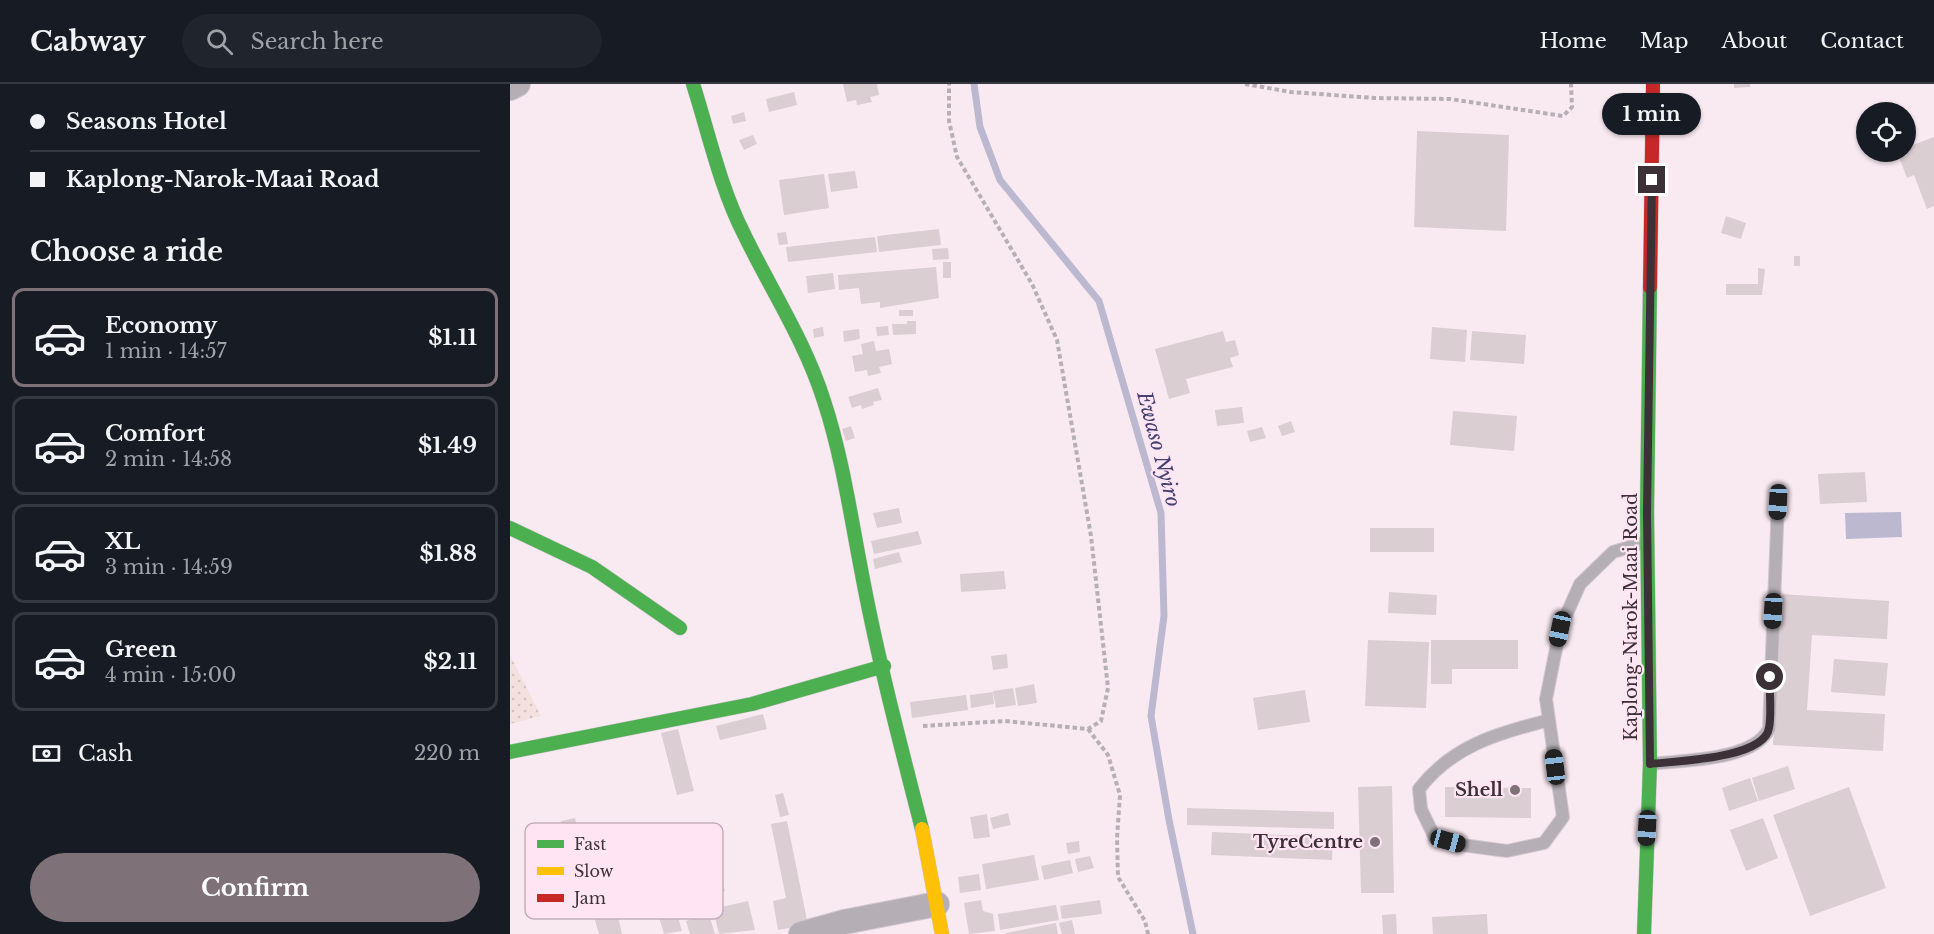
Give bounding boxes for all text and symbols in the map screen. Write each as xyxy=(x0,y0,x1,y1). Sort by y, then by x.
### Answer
search box xyxy=(182,14,602,68)
text: Cabway xyxy=(30,24,146,59)
icon: search xyxy=(203,25,236,58)
text: Search here xyxy=(251,28,384,55)
text: Home xyxy=(1540,28,1607,54)
text: Map xyxy=(1640,28,1688,54)
text: About xyxy=(1721,28,1787,54)
text: Contact xyxy=(1820,28,1904,54)
callout: 1 min xyxy=(1602,93,1702,135)
text: 1 min xyxy=(1623,102,1680,126)
map controls xyxy=(1856,102,1916,162)
button: locate xyxy=(1856,102,1916,162)
text: Seasons Hotel xyxy=(66,108,227,135)
text: Kaplong-Narok-Maai Road xyxy=(66,166,379,193)
route end xyxy=(1638,166,1665,193)
text: Choose a ride xyxy=(30,235,223,268)
icon: car xyxy=(33,311,87,365)
text: Economy xyxy=(105,312,217,339)
text: $1.11 xyxy=(428,324,477,351)
text: 1 min · 14:57 xyxy=(105,339,227,363)
water label: Ewaso Nyiro xyxy=(1132,388,1186,509)
icon: car xyxy=(33,419,87,473)
text: Comfort xyxy=(105,420,205,447)
text: $1.49 xyxy=(418,432,477,459)
text: 2 min · 14:58 xyxy=(105,447,232,471)
car xyxy=(1768,484,1788,520)
street label: Kaplong-Narok-Maai Road xyxy=(1620,493,1642,741)
icon: car xyxy=(33,527,87,581)
text: XL xyxy=(105,528,140,555)
text: $1.88 xyxy=(420,540,477,567)
text: 3 min · 14:59 xyxy=(105,555,233,579)
car xyxy=(1763,593,1783,629)
car xyxy=(1547,610,1573,648)
icon: car xyxy=(33,635,87,689)
text: Green xyxy=(105,636,177,663)
text: $2.11 xyxy=(424,648,477,675)
text: 4 min · 15:00 xyxy=(105,663,236,687)
route start xyxy=(1756,663,1783,690)
icon: cash xyxy=(30,737,63,770)
text: Cash xyxy=(78,740,133,767)
text: 220 m xyxy=(414,741,480,765)
car xyxy=(1544,748,1566,786)
place label: Shell xyxy=(1455,779,1504,801)
marker: Shell xyxy=(1508,783,1522,797)
car xyxy=(1637,810,1657,846)
legend xyxy=(525,823,723,919)
car xyxy=(1428,828,1468,854)
place label: TyreCentre xyxy=(1253,831,1363,853)
text: Fast xyxy=(574,834,606,854)
marker: TyreCentre xyxy=(1368,835,1382,849)
button: Confirm xyxy=(30,853,480,922)
text: Slow xyxy=(574,861,614,881)
text: Jam xyxy=(572,888,606,908)

